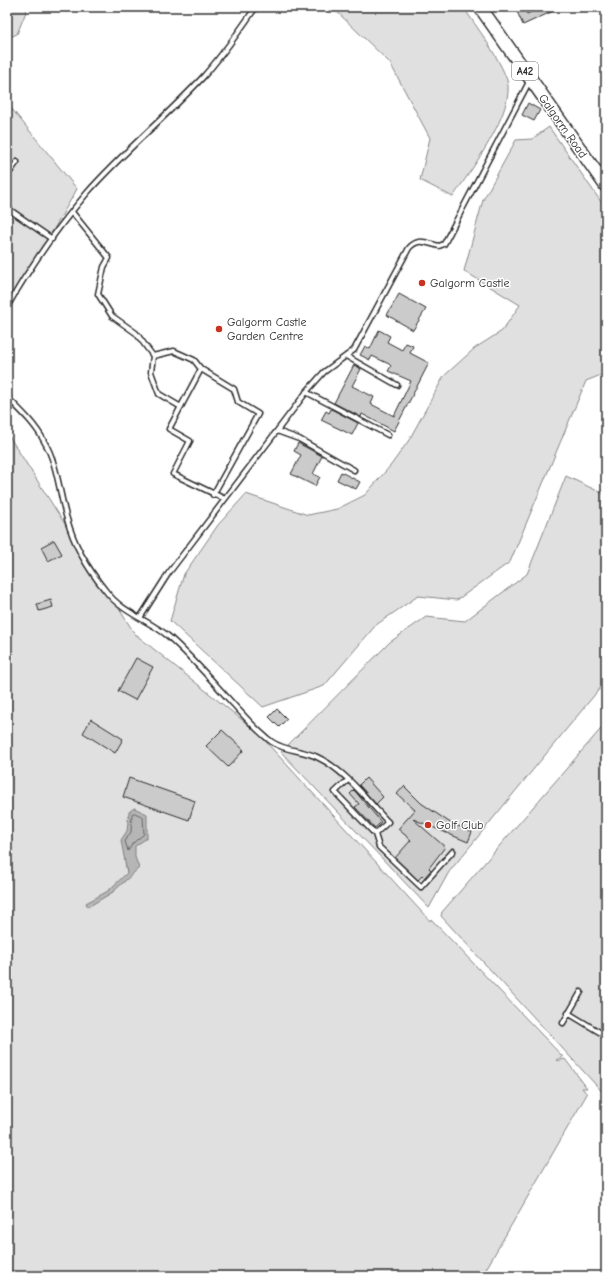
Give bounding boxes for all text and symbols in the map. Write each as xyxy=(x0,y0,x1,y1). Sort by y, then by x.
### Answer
road number: A42 xyxy=(512,62,538,80)
street label: Galgorm Road xyxy=(536,91,590,161)
place label: Galgorm Castle xyxy=(430,276,509,290)
marker: Galgorm Castle xyxy=(417,278,427,288)
place label: Galgorm Castle Garden Centre xyxy=(227,315,306,343)
marker: Galgorm Castle Garden Centre xyxy=(214,324,224,334)
place label: Golf Club xyxy=(436,818,483,832)
marker: Golf Club xyxy=(423,820,433,830)

